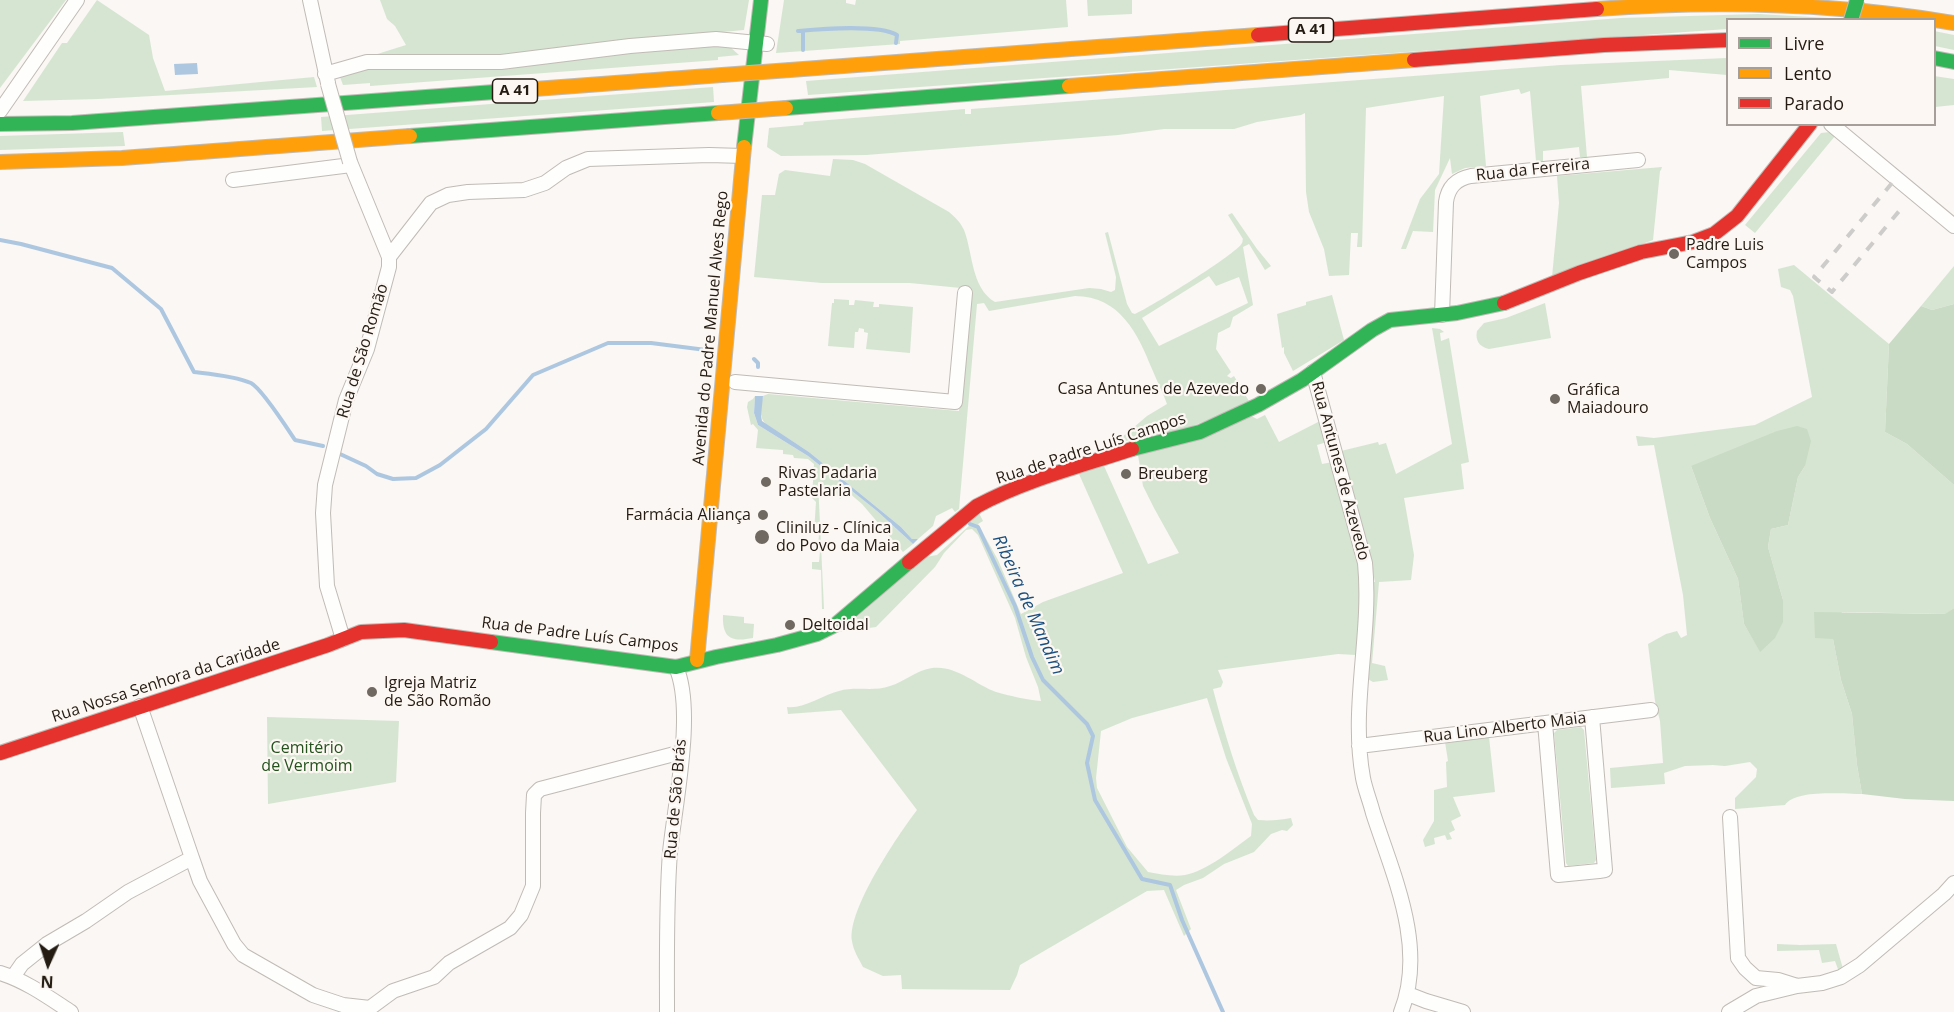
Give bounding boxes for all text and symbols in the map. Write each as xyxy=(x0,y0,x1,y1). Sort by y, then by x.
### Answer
road number: A 41 xyxy=(1288,18,1334,42)
legend xyxy=(1726,18,1936,126)
text: Livre xyxy=(1784,31,1824,55)
text: Lento xyxy=(1784,61,1832,85)
road number: A 41 xyxy=(492,79,538,103)
text: Parado xyxy=(1784,91,1844,115)
street label: Rua da Ferreira xyxy=(1475,154,1591,186)
street label: Avenida do Padre Manuel Alves Rego xyxy=(689,190,733,466)
place label: Padre Luis Campos xyxy=(1686,235,1764,273)
marker: Padre Luis Campos xyxy=(1667,247,1681,261)
street label: Rua de São Romão xyxy=(333,281,393,421)
place label: Casa Antunes de Azevedo xyxy=(1057,379,1249,399)
street label: Rua Antunes de Azevedo xyxy=(1307,379,1373,563)
place label: Gráfica Maiadouro xyxy=(1567,380,1649,418)
marker: Casa Antunes de Azevedo xyxy=(1254,382,1268,396)
marker: Gráfica Maiadouro xyxy=(1548,392,1562,406)
street label: Rua de Padre Luís Campos xyxy=(994,409,1188,489)
place label: Rivas Padaria Pastelaria xyxy=(778,463,877,501)
place label: Breuberg xyxy=(1138,464,1208,484)
marker: Breuberg xyxy=(1119,467,1133,481)
marker: Rivas Padaria Pastelaria xyxy=(759,475,773,489)
place label: Farmácia Aliança xyxy=(625,505,751,525)
marker: Farmácia Aliança xyxy=(756,508,770,522)
place label: Cliniluz - Clínica do Povo da Maia xyxy=(776,518,900,556)
marker: Cliniluz - Clínica do Povo da Maia xyxy=(753,528,771,546)
water label: Ribeira de Mandim xyxy=(987,532,1069,678)
street label: Rua de Padre Luís Campos xyxy=(480,613,680,657)
place label: Deltoidal xyxy=(802,615,869,635)
marker: Deltoidal xyxy=(783,618,797,632)
street label: Rua Nossa Senhora da Caridade xyxy=(49,635,283,727)
place label: Igreja Matriz de São Romão xyxy=(384,673,491,711)
marker: Igreja Matriz de São Romão xyxy=(365,685,379,699)
street label: Rua Lino Alberto Maia xyxy=(1422,708,1588,748)
park label: Cemitério de Vermoim xyxy=(261,738,353,776)
street label: Rua de São Brás xyxy=(661,738,691,860)
north arrow xyxy=(18,934,78,994)
text: N xyxy=(40,971,54,993)

